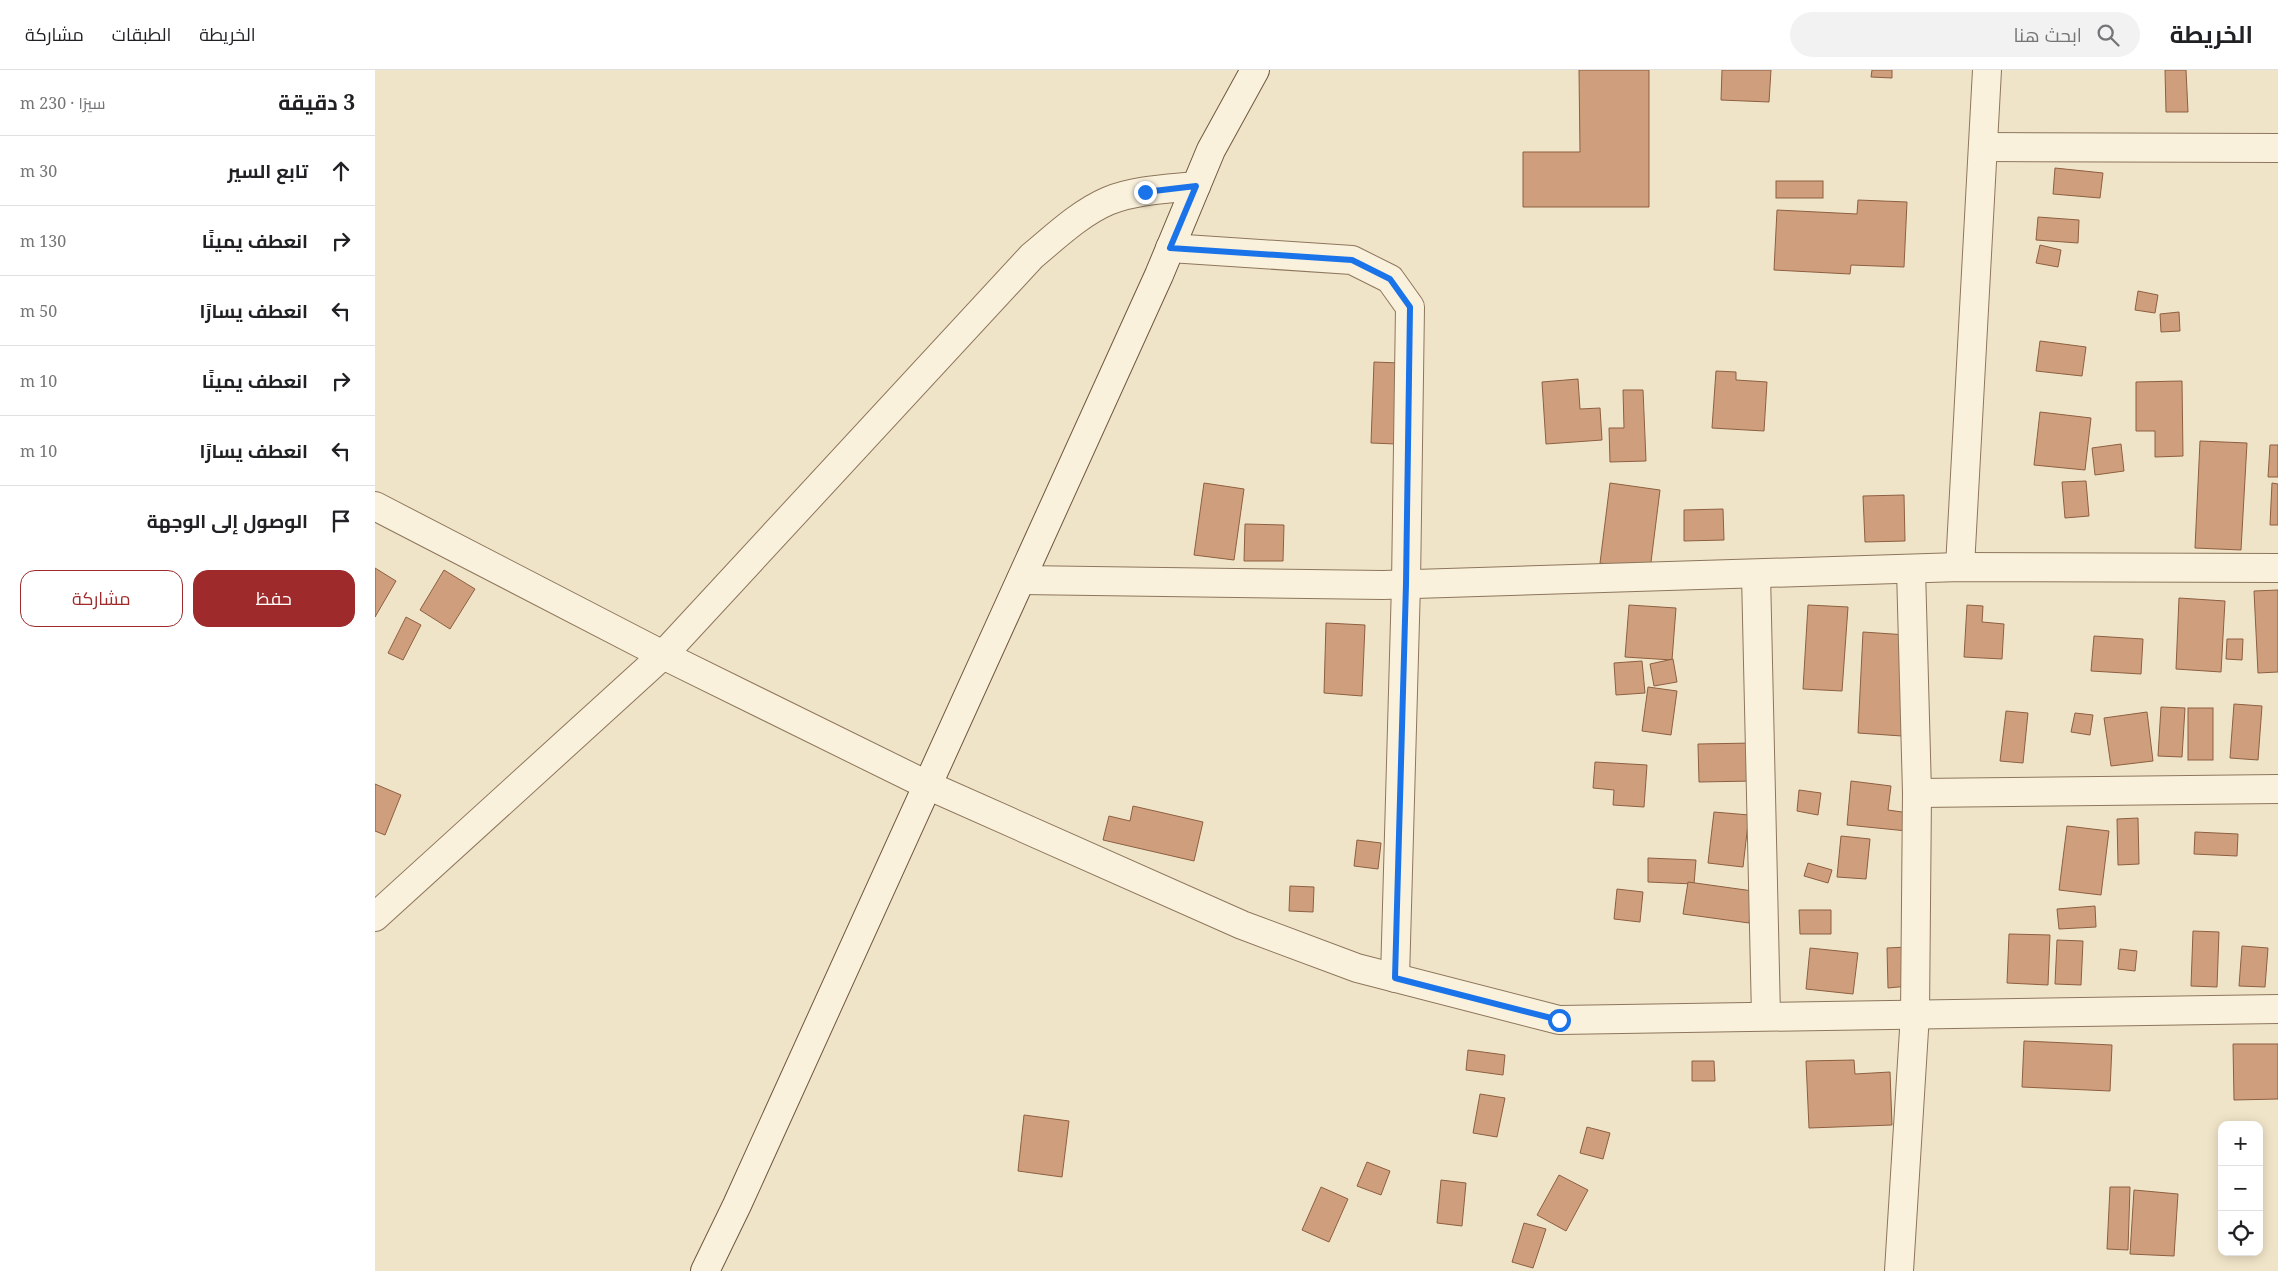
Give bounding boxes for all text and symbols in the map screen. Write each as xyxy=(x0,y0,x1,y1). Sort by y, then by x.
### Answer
search box xyxy=(1790,12,2140,57)
text: الخريطة xyxy=(2170,17,2253,50)
icon: search xyxy=(2094,21,2122,49)
text: مشاركة xyxy=(25,22,84,46)
text: الطبقات xyxy=(112,22,171,46)
text: الخريطة xyxy=(199,22,256,46)
text: ابحث هنا xyxy=(2013,22,2082,48)
text: 3 دقيقة xyxy=(278,88,355,116)
text: سيرًا · 230 m xyxy=(20,92,106,114)
icon: ahead xyxy=(327,157,355,185)
text: تابع السير xyxy=(228,158,308,184)
text: 30 m xyxy=(20,160,57,182)
route end xyxy=(1134,181,1157,204)
icon: right xyxy=(327,227,355,255)
text: انعطف يمينًا xyxy=(202,228,308,254)
text: 130 m xyxy=(20,230,66,252)
icon: left xyxy=(327,297,355,325)
text: انعطف يسارًا xyxy=(199,298,308,324)
text: 50 m xyxy=(20,300,57,322)
icon: right xyxy=(327,367,355,395)
text: انعطف يمينًا xyxy=(202,368,308,394)
text: 10 m xyxy=(20,370,57,392)
icon: left xyxy=(327,437,355,465)
text: انعطف يسارًا xyxy=(199,438,308,464)
text: 10 m xyxy=(20,440,57,462)
icon: arrive xyxy=(327,507,355,535)
text: الوصول إلى الوجهة xyxy=(147,508,308,534)
button: مشاركة xyxy=(20,570,183,627)
button: حفظ xyxy=(193,570,355,627)
route start xyxy=(1548,1009,1571,1032)
map controls xyxy=(2218,1121,2263,1256)
button: + xyxy=(2218,1121,2263,1166)
button: − xyxy=(2218,1166,2263,1211)
button: locate xyxy=(2218,1211,2263,1256)

